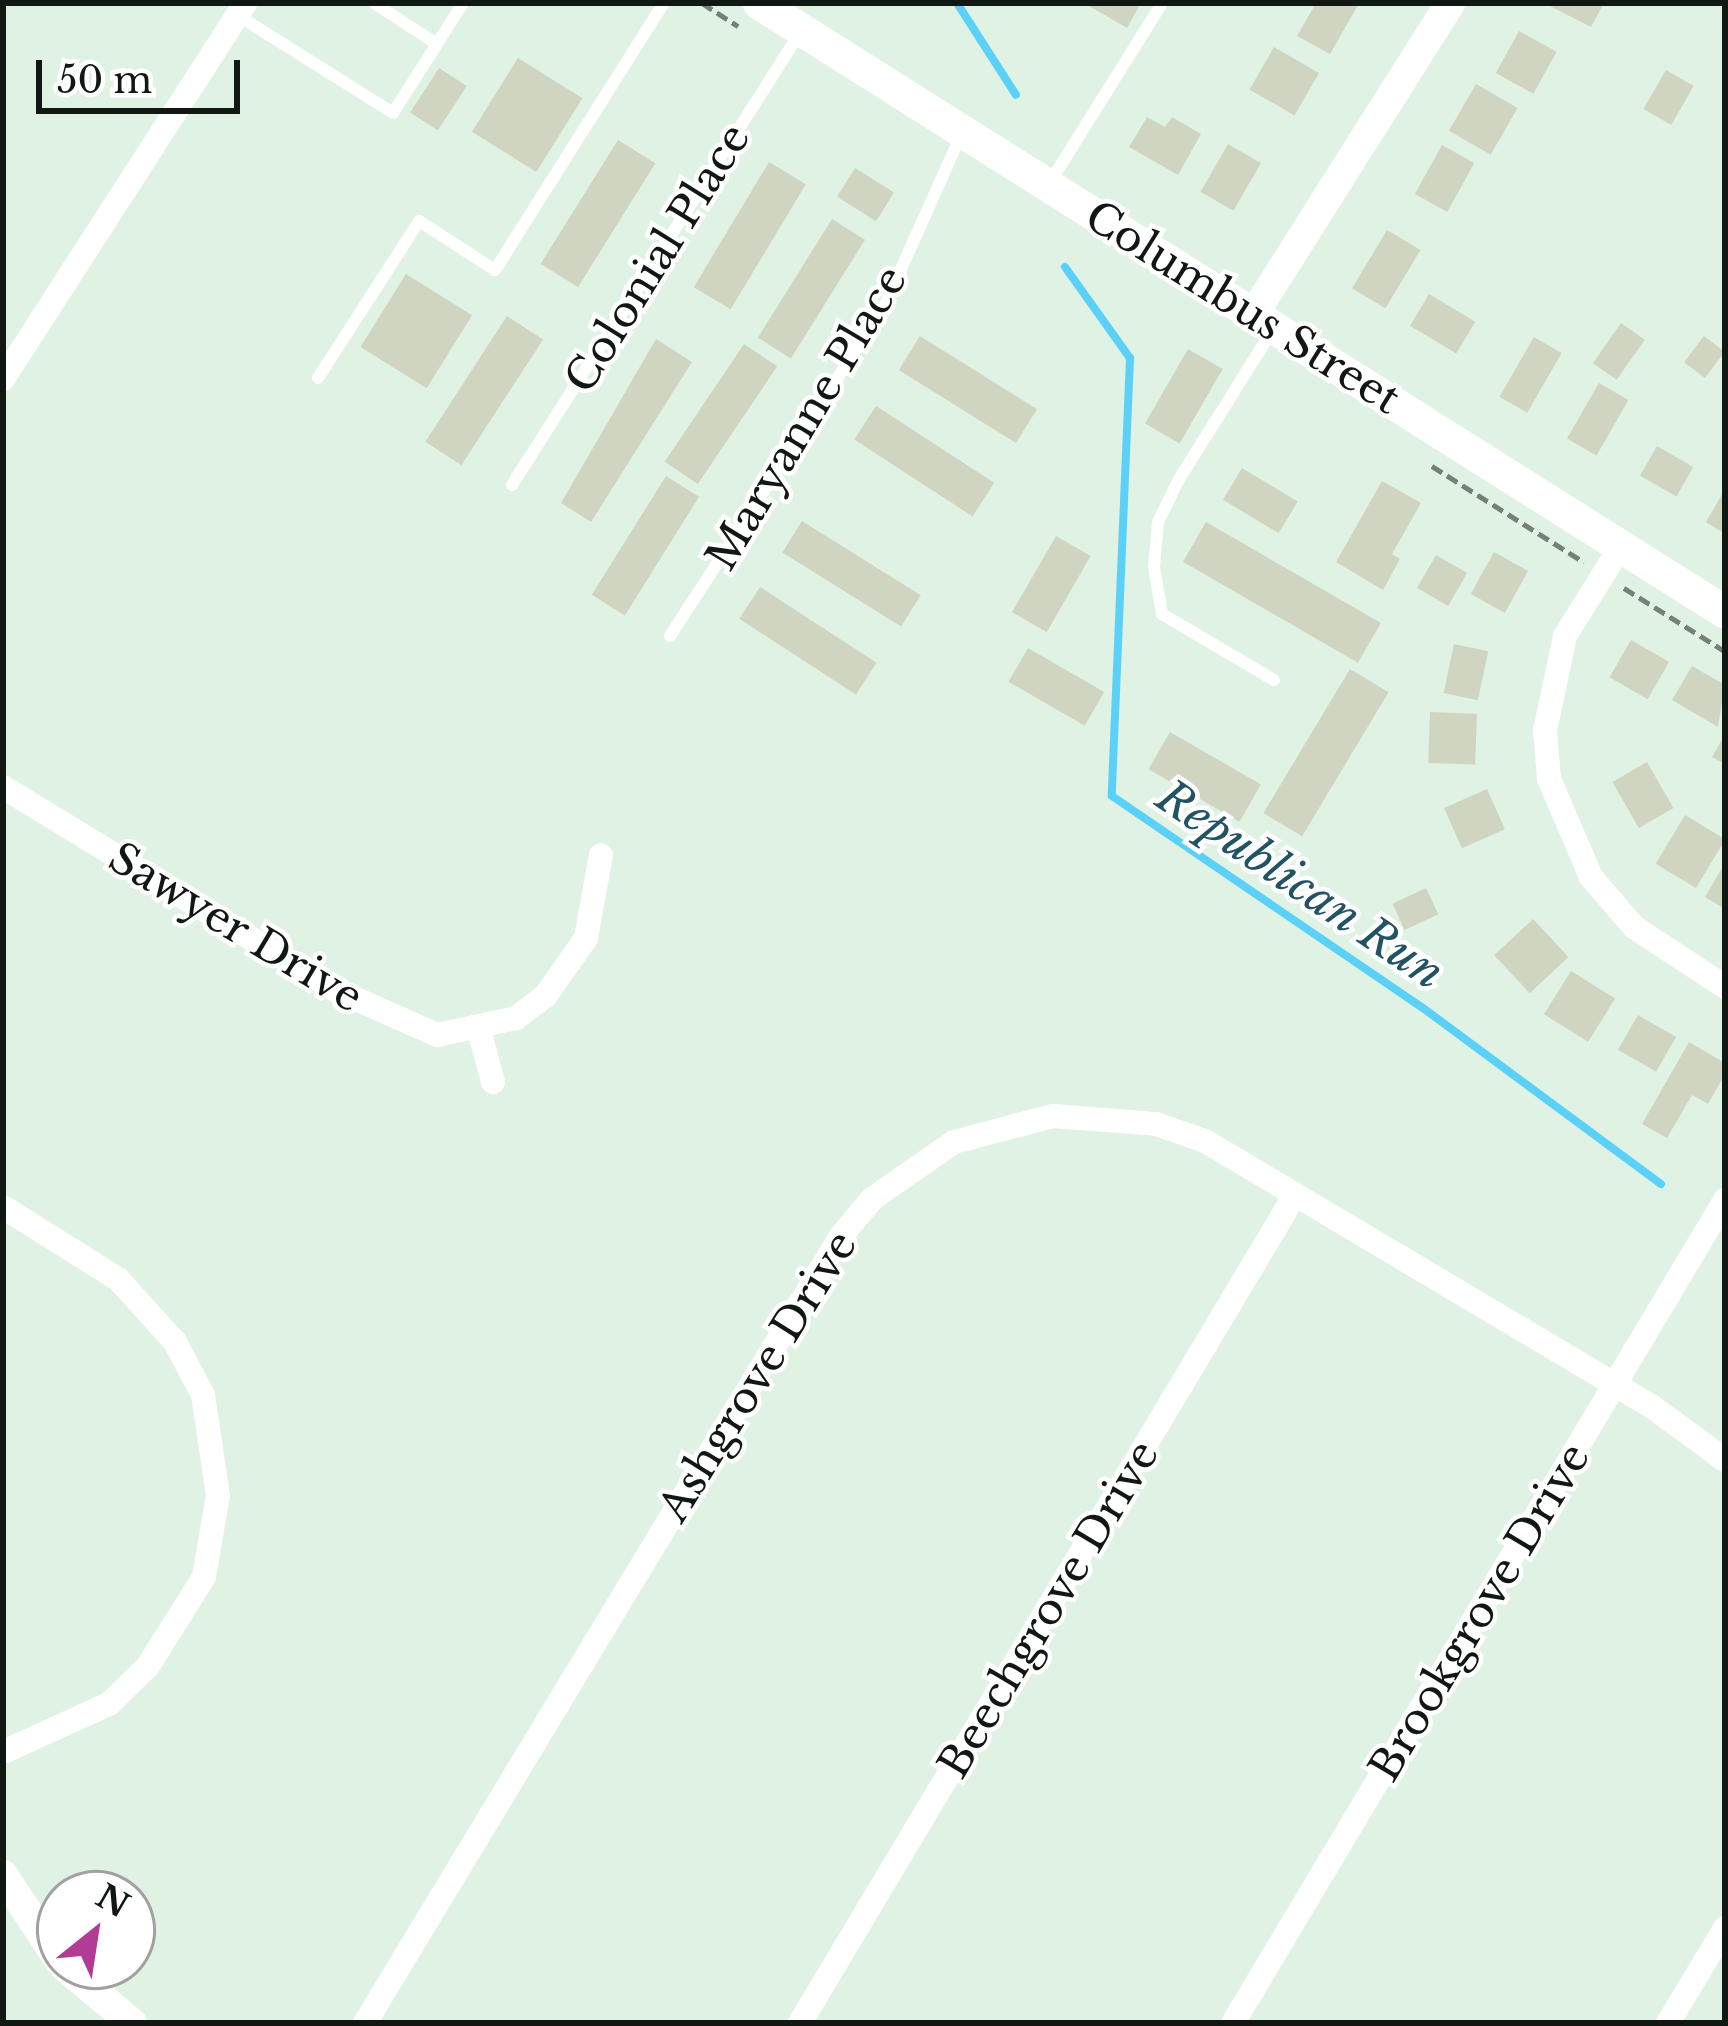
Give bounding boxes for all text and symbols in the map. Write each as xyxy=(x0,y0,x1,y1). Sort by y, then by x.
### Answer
scale bar xyxy=(42,36,246,110)
text: 50 m xyxy=(57,58,152,103)
street label: Colonial Place xyxy=(554,115,760,401)
street label: Columbus Street xyxy=(1077,190,1409,424)
street label: Maryanne Place xyxy=(696,257,916,579)
water label: Republican Run xyxy=(1146,769,1454,1001)
street label: Sawyer Drive xyxy=(100,831,372,1023)
street label: Ashgrove Drive xyxy=(648,1222,866,1530)
street label: Beechgrove Drive xyxy=(928,1431,1168,1787)
street label: Brookgrove Drive xyxy=(1358,1434,1600,1790)
north arrow xyxy=(36,1870,156,1990)
text: N xyxy=(89,1875,136,1926)

